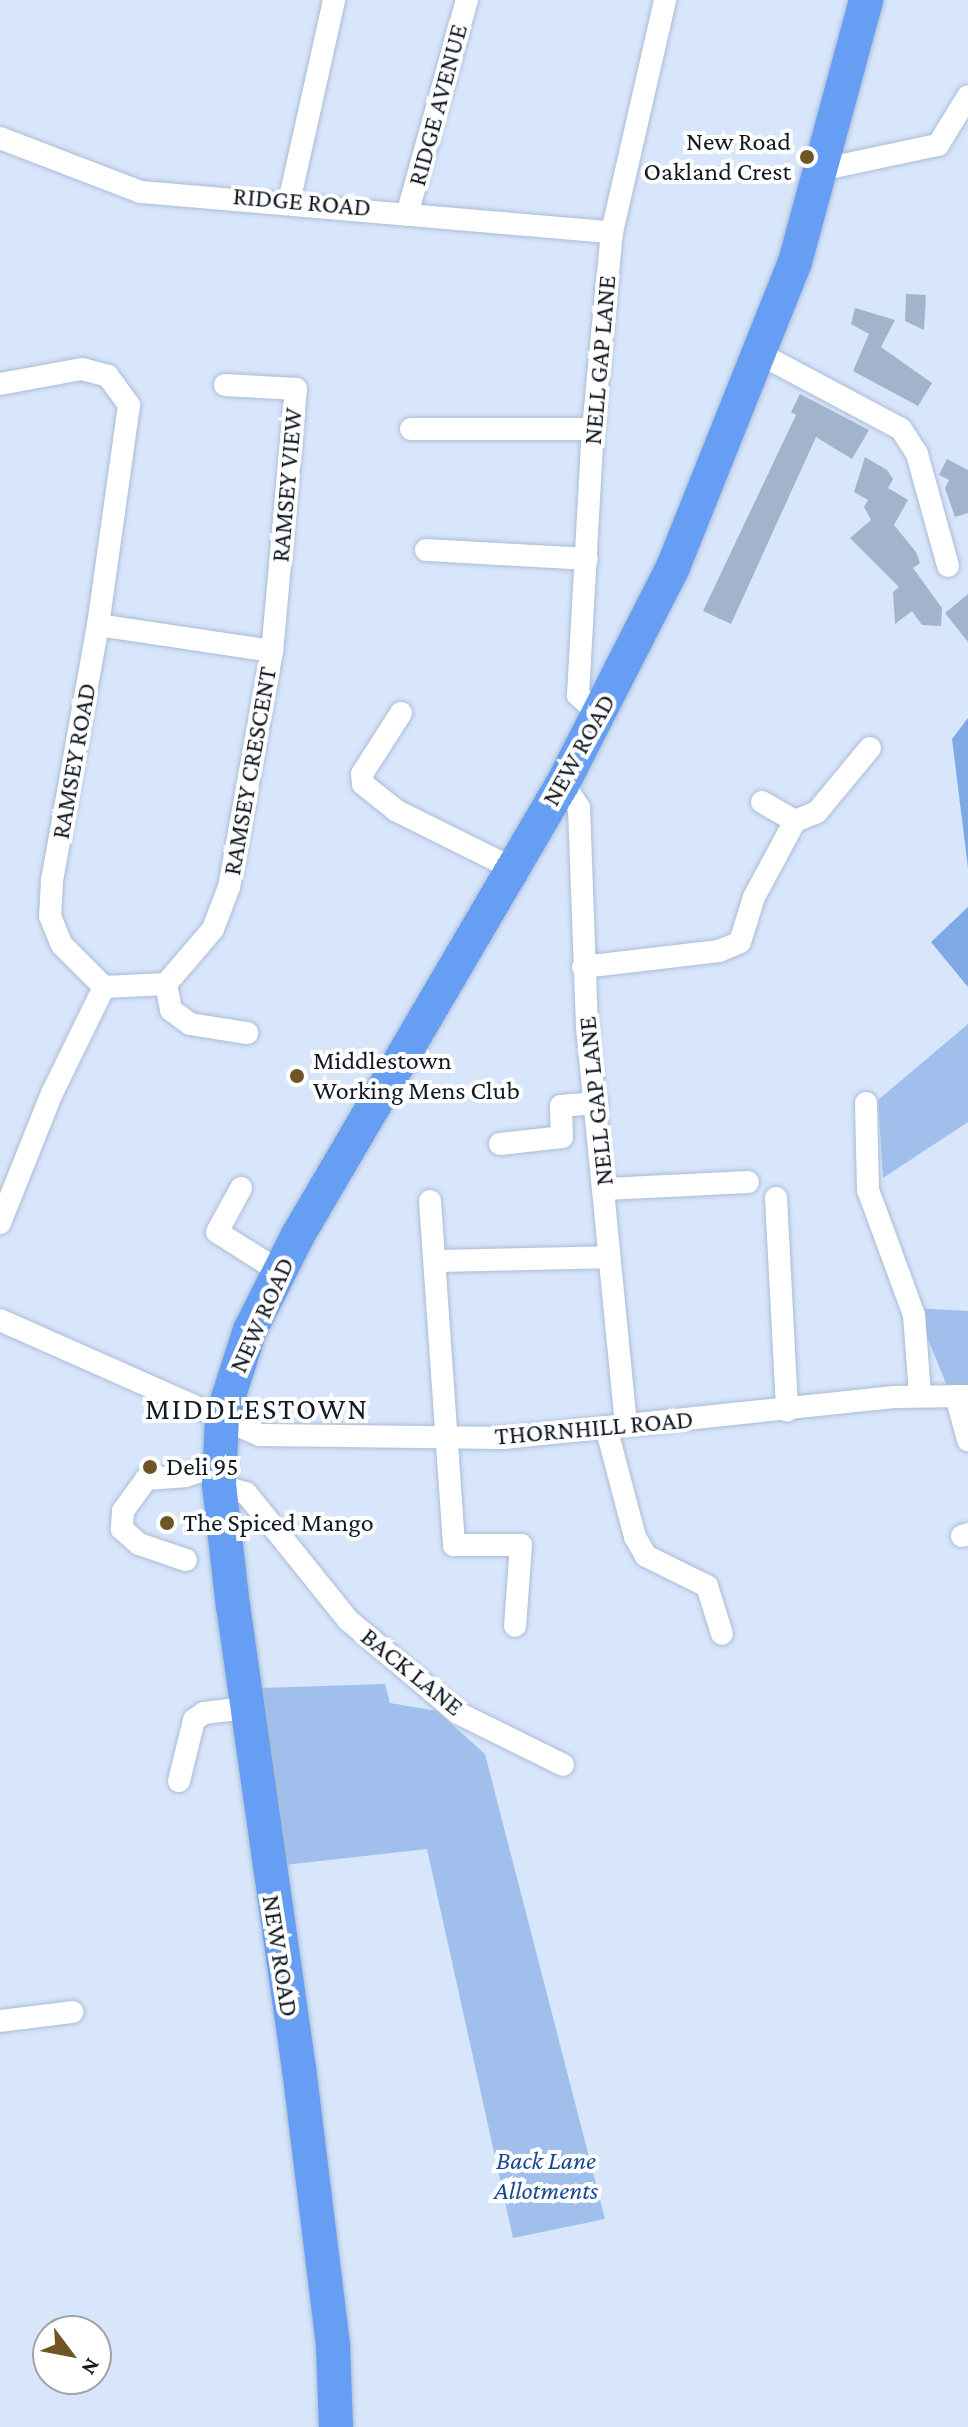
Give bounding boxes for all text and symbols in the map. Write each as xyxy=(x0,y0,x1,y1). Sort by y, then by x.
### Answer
street label: RIDGE AVENUE xyxy=(401,21,475,189)
place label: New Road Oakland Crest xyxy=(643,126,791,188)
marker: New Road Oakland Crest xyxy=(798,148,816,166)
street label: RIDGE ROAD xyxy=(232,180,372,224)
street label: NELL GAP LANE xyxy=(577,274,623,446)
street label: RAMSEY VIEW xyxy=(265,406,309,564)
street label: RAMSEY CRESCENT xyxy=(216,664,284,878)
street label: RAMSEY ROAD xyxy=(45,680,103,842)
street label: NEW ROAD xyxy=(536,689,622,811)
street label: NELL GAP LANE xyxy=(572,1015,620,1187)
place label: Middlestown Working Mens Club xyxy=(313,1045,520,1106)
marker: Middlestown Working Mens Club xyxy=(288,1067,306,1085)
street label: NEW ROAD xyxy=(223,1252,301,1378)
district label: MIDDLESTOWN xyxy=(145,1391,369,1427)
street label: THORNHILL ROAD xyxy=(493,1404,695,1452)
place label: Deli 95 xyxy=(166,1451,238,1483)
marker: Deli 95 xyxy=(141,1458,159,1476)
place label: The Spiced Mango xyxy=(183,1507,374,1539)
marker: The Spiced Mango xyxy=(158,1514,176,1532)
street label: BACK LANE xyxy=(354,1621,470,1723)
street label: NEW ROAD xyxy=(255,1893,305,2019)
park label: Back Lane Allotments xyxy=(494,2145,598,2206)
north arrow xyxy=(32,2315,112,2395)
text: N xyxy=(77,2354,106,2380)

